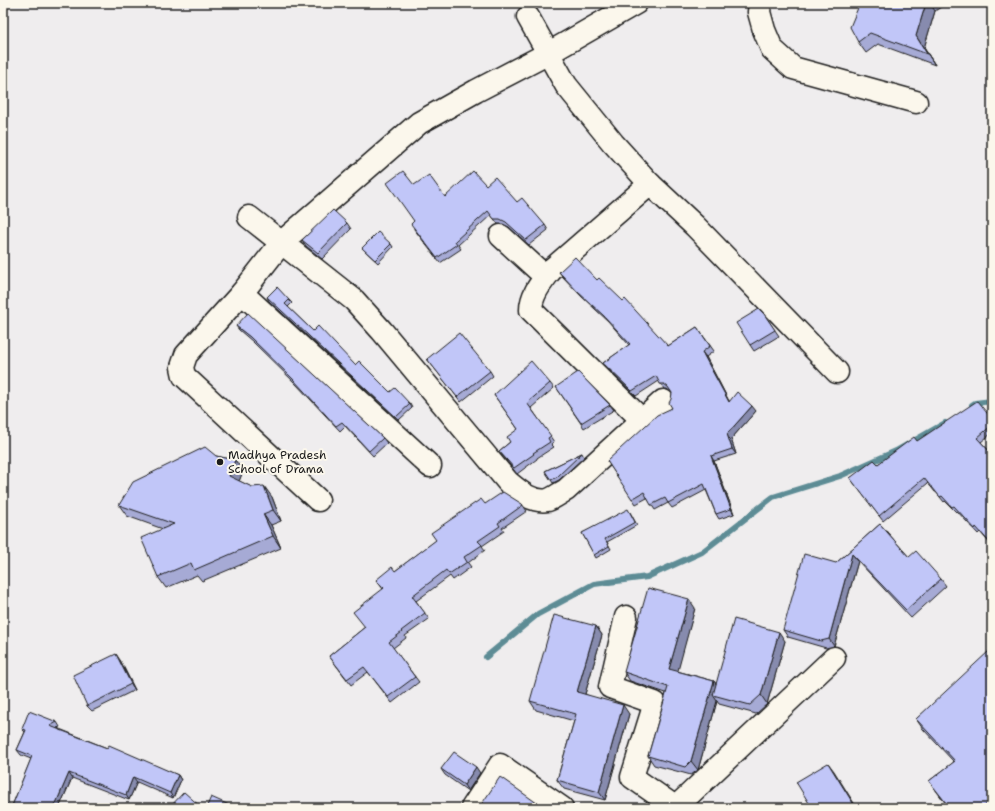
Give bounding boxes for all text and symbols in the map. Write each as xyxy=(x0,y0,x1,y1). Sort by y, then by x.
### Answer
place label: Madhya Pradesh School of Drama xyxy=(228,447,326,477)
marker: Madhya Pradesh School of Drama xyxy=(215,457,225,467)

